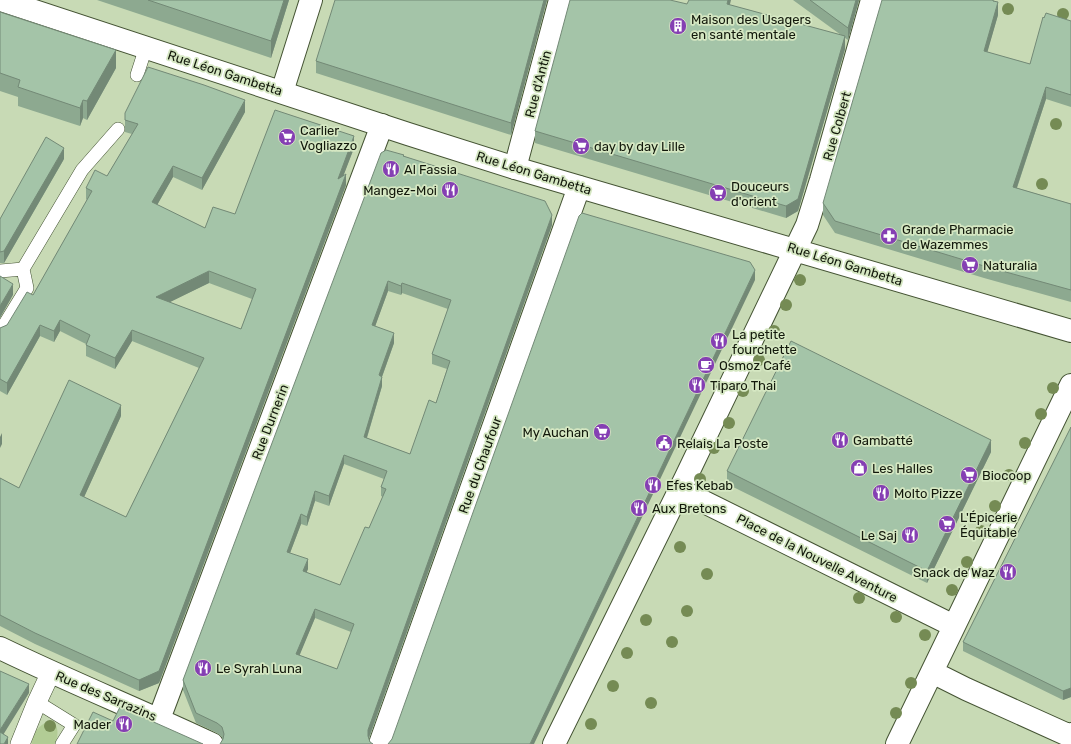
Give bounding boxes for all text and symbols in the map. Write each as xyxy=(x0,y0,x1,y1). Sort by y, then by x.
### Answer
place label: Maison des Usagers en santé mentale xyxy=(691,12,811,42)
building icon: Maison des Usagers en santé mentale xyxy=(668,16,688,36)
street label: Rue Léon Gambetta xyxy=(166,47,284,99)
street label: Rue d'Antin xyxy=(522,49,554,119)
street label: Rue Colbert xyxy=(820,90,854,162)
place label: Carlier Vogliazzo xyxy=(300,123,357,154)
supermarket icon: Carlier Vogliazzo xyxy=(277,127,297,147)
supermarket icon: day by day Lille xyxy=(571,136,591,156)
place label: day by day Lille xyxy=(594,139,685,154)
street label: Rue Léon Gambetta xyxy=(475,148,593,198)
restaurant icon: Al Fassia xyxy=(381,159,401,179)
place label: Al Fassia xyxy=(404,162,457,177)
place label: Douceurs d'orient xyxy=(731,179,789,209)
restaurant icon: Mangez-Moi xyxy=(440,180,460,200)
place label: Mangez-Moi xyxy=(363,183,437,199)
supermarket icon: Douceurs d'orient xyxy=(708,183,728,203)
place label: Grande Pharmacie de Wazemmes xyxy=(902,222,1014,252)
pharmacy icon: Grande Pharmacie de Wazemmes xyxy=(879,226,899,246)
street label: Rue Léon Gambetta xyxy=(786,239,904,289)
supermarket icon: Naturalia xyxy=(960,255,980,275)
place label: Naturalia xyxy=(983,258,1038,273)
place label: La petite fourchette xyxy=(732,327,797,357)
restaurant icon: La petite fourchette xyxy=(709,331,729,351)
cafe icon: Osmoz Café xyxy=(696,355,716,375)
place label: Osmoz Café xyxy=(719,358,791,373)
restaurant icon: Tiparo Thai xyxy=(687,375,707,395)
place label: Tiparo Thai xyxy=(710,378,776,393)
street label: Rue Durnerin xyxy=(249,382,291,462)
street label: Rue du Chaufour xyxy=(455,414,505,516)
supermarket icon: My Auchan xyxy=(592,422,612,442)
place label: My Auchan xyxy=(522,425,589,440)
restaurant icon: Gambatté xyxy=(830,430,850,450)
public building icon: Relais La Poste xyxy=(654,433,674,453)
place label: Gambatté xyxy=(853,433,913,448)
place label: Relais La Poste xyxy=(677,436,768,451)
shop icon: Les Halles xyxy=(849,458,869,478)
place label: Les Halles xyxy=(872,461,933,476)
supermarket icon: Biocoop xyxy=(959,465,979,485)
place label: Biocoop xyxy=(982,468,1031,483)
restaurant icon: Efes Kebab xyxy=(643,475,663,495)
place label: Efes Kebab xyxy=(666,478,733,493)
restaurant icon: Molto Pizze xyxy=(871,483,891,503)
place label: Molto Pizze xyxy=(894,486,963,501)
restaurant icon: Aux Bretons xyxy=(629,498,649,518)
place label: Aux Bretons xyxy=(652,501,727,516)
place label: L'Épicerie Équitable xyxy=(960,510,1017,540)
street label: Place de la Nouvelle Aventure xyxy=(734,511,900,605)
supermarket icon: L'Épicerie Équitable xyxy=(937,514,957,534)
restaurant icon: Le Saj xyxy=(900,525,920,545)
place label: Le Saj xyxy=(861,528,897,543)
restaurant icon: Snack de Waz xyxy=(998,562,1018,582)
place label: Snack de Waz xyxy=(913,565,995,580)
restaurant icon: Le Syrah Luna xyxy=(193,658,213,678)
place label: Le Syrah Luna xyxy=(216,661,302,676)
street label: Rue des Sarrazins xyxy=(53,668,159,724)
restaurant icon: Mader xyxy=(114,714,134,734)
place label: Mader xyxy=(74,717,111,732)

